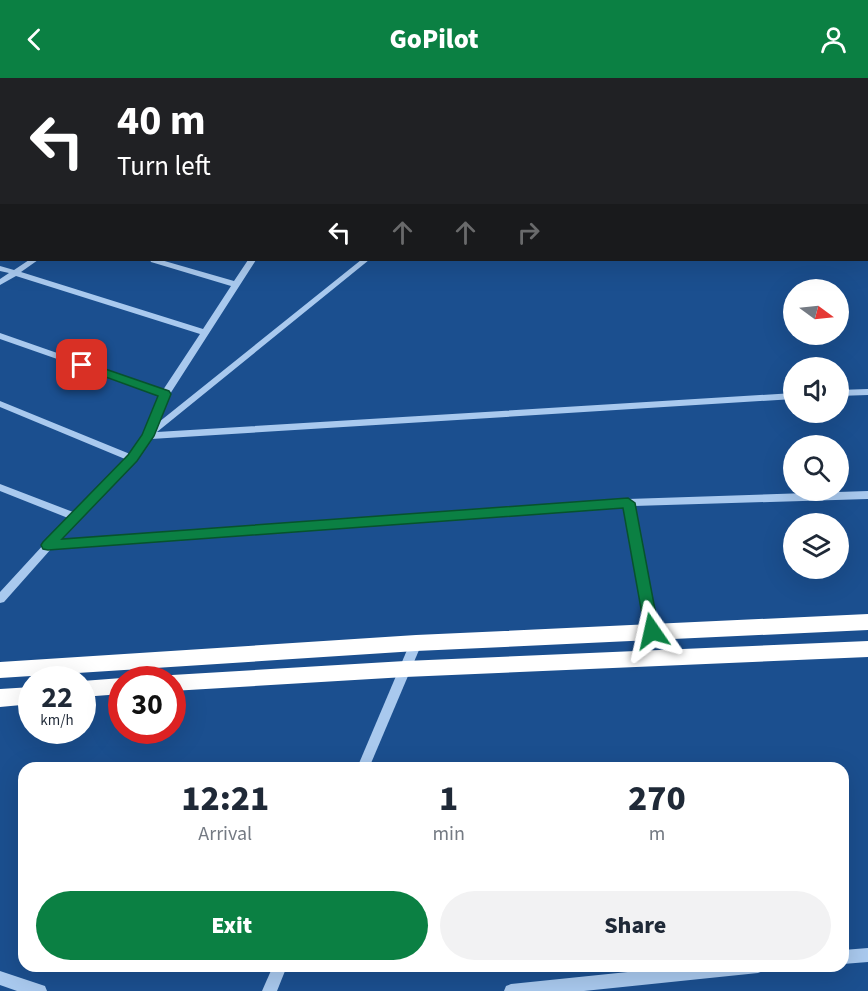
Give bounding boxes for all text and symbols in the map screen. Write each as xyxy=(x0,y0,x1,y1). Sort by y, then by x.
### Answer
text: GoPilot xyxy=(389,20,479,59)
icon: back xyxy=(18,23,51,56)
icon: person xyxy=(817,23,850,56)
text: 40 m xyxy=(117,91,206,151)
icon: left xyxy=(18,102,96,180)
text: Turn left xyxy=(117,147,211,186)
icon: left xyxy=(323,216,356,249)
icon: ahead xyxy=(386,216,419,249)
icon: ahead xyxy=(449,216,482,249)
icon: right xyxy=(512,216,545,249)
north arrow xyxy=(783,279,849,345)
map controls xyxy=(783,279,849,579)
pin xyxy=(56,339,107,390)
icon: arrive xyxy=(65,348,98,381)
button: sound xyxy=(783,357,849,423)
button: search xyxy=(783,435,849,501)
button: layers xyxy=(783,513,849,579)
position arrow xyxy=(620,599,684,663)
speed limit sign: 30 xyxy=(108,666,186,744)
text: 22 xyxy=(41,676,73,719)
text: km/h xyxy=(40,710,74,731)
text: 12:21 xyxy=(181,773,269,824)
text: 1 xyxy=(439,773,458,824)
text: 270 xyxy=(628,773,686,824)
text: Arrival xyxy=(198,820,252,848)
text: min xyxy=(432,820,465,848)
text: m xyxy=(649,820,665,848)
button: Exit xyxy=(36,891,428,960)
button: Share xyxy=(440,891,831,960)

